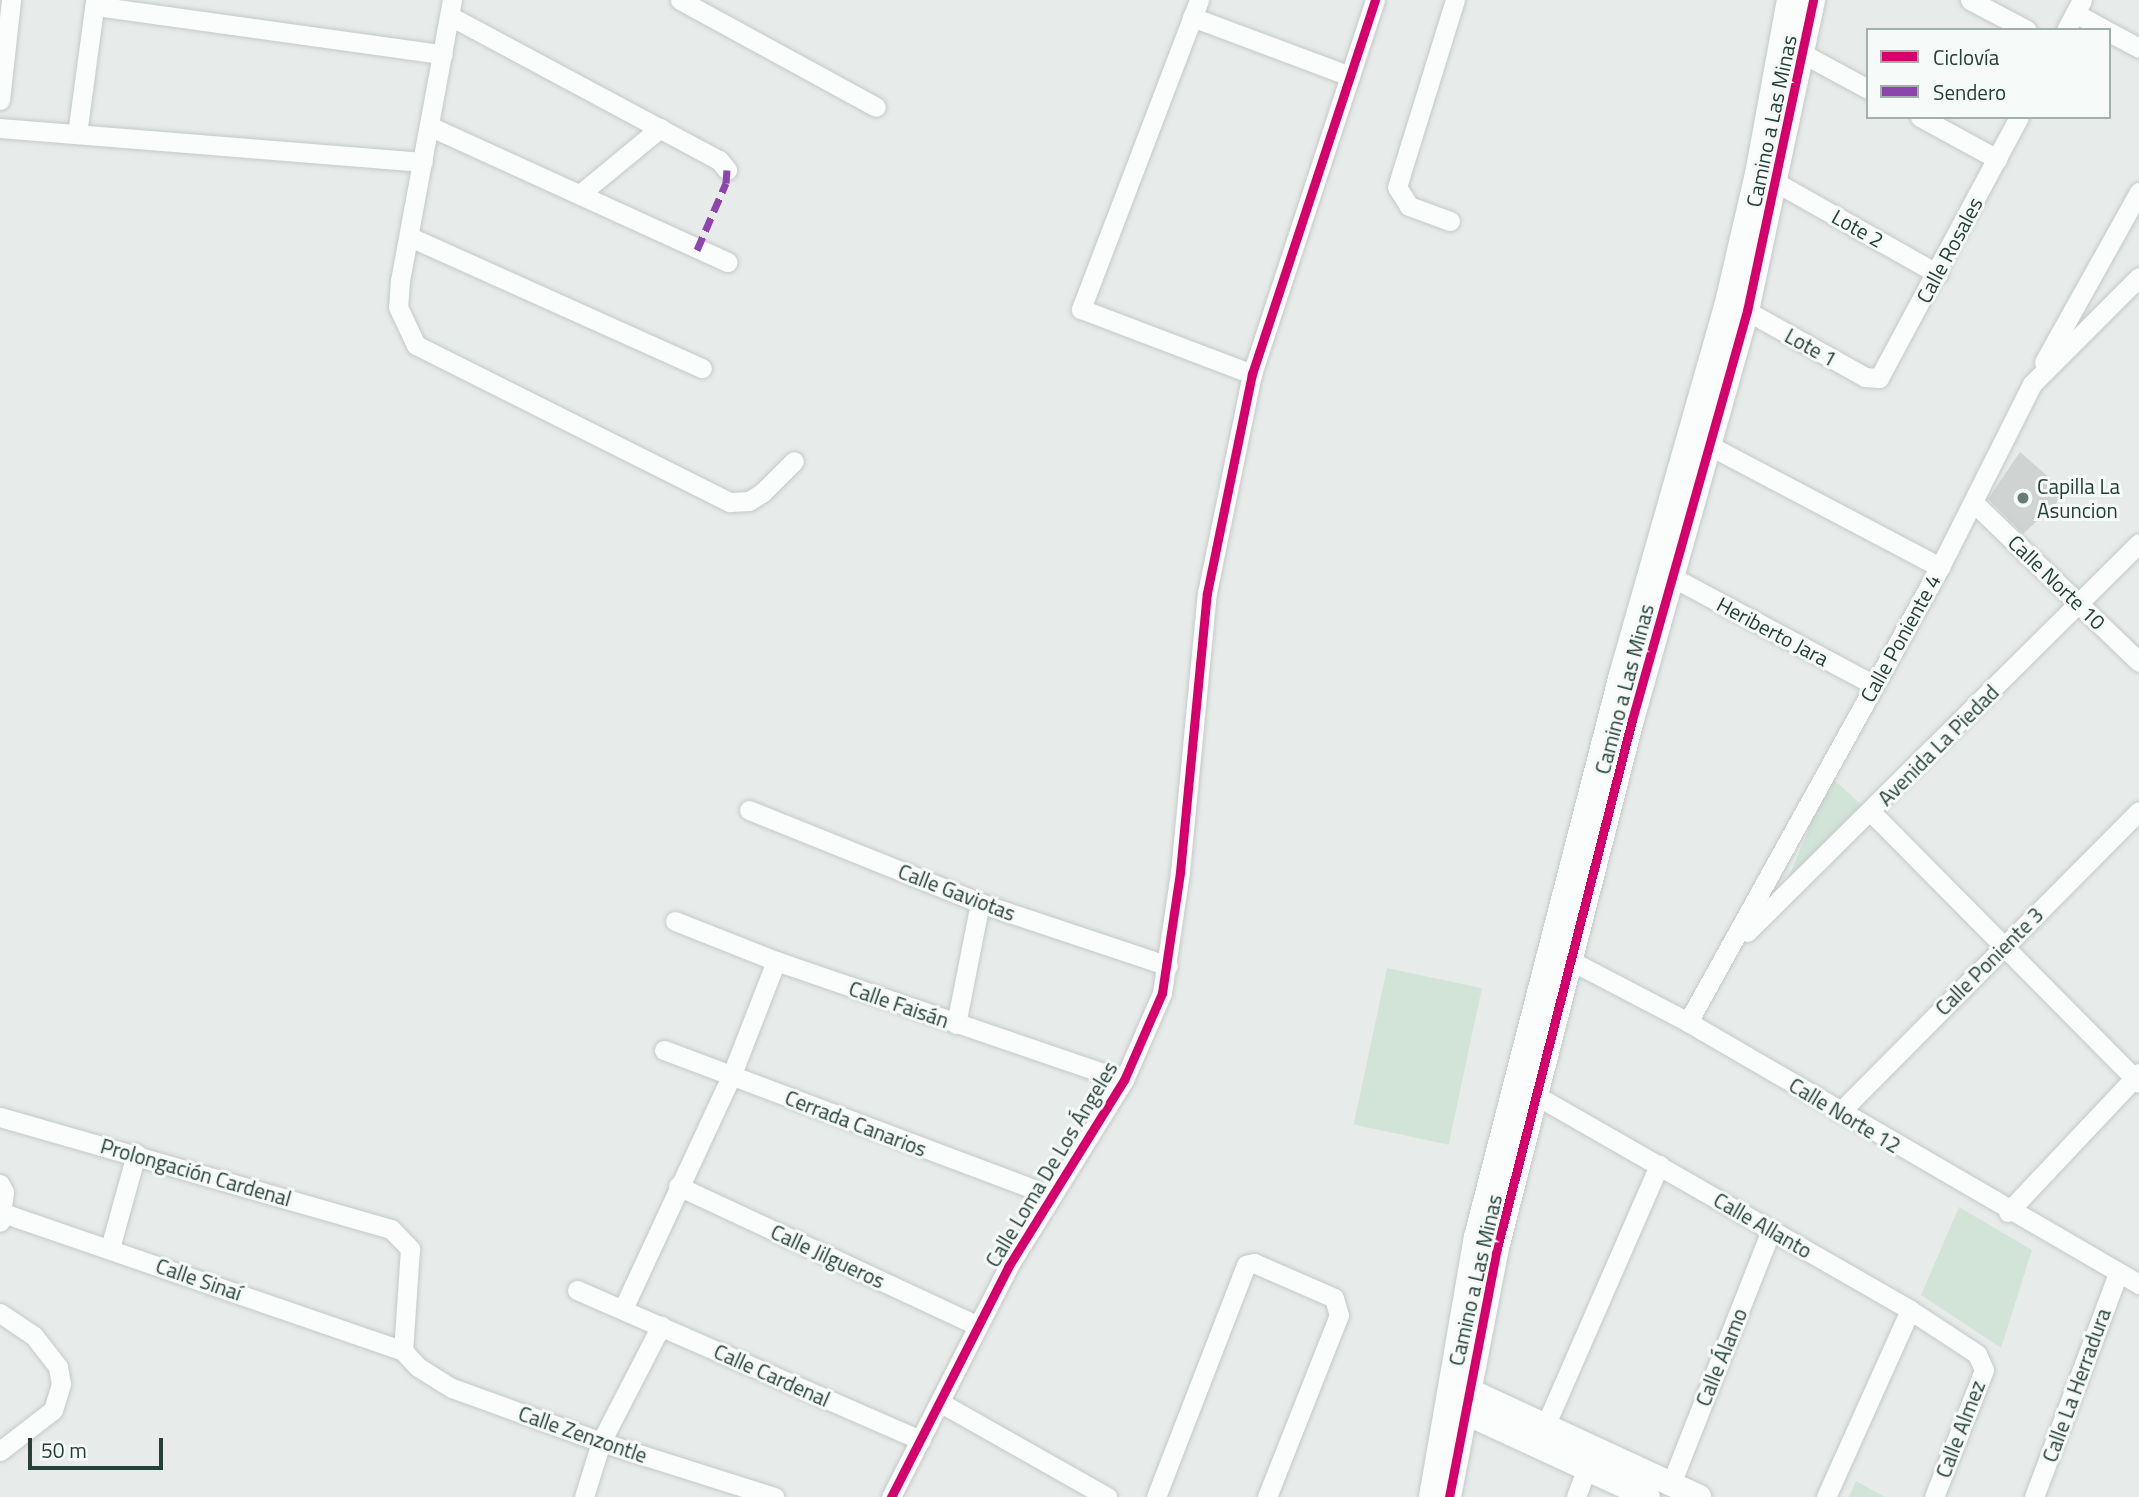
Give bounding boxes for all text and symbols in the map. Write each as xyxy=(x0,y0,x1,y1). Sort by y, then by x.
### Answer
legend xyxy=(1866,28,2111,119)
street label: Camino a Las Minas xyxy=(1740,33,1802,209)
text: Ciclovía xyxy=(1933,41,1999,73)
text: Sendero xyxy=(1933,76,2006,108)
street label: Calle Rosales xyxy=(1911,193,1987,307)
street label: Lote 2 xyxy=(1828,204,1888,252)
street label: Lote 1 xyxy=(1781,323,1841,371)
place label: Capilla La Asuncion xyxy=(2037,473,2120,523)
marker: Capilla La Asuncion xyxy=(2015,490,2031,506)
street label: Calle Norte 10 xyxy=(2003,529,2111,635)
street label: Calle Poniente 4 xyxy=(1854,570,1946,706)
street label: Heriberto Jara xyxy=(1713,591,1833,671)
street label: Camino a Las Minas xyxy=(1589,601,1659,777)
street label: Avenida La Piedad xyxy=(1872,679,2004,811)
street label: Calle Gaviotas xyxy=(895,858,1019,926)
street label: Calle Poniente 3 xyxy=(1930,902,2048,1020)
street label: Calle Faisán xyxy=(846,975,952,1033)
street label: Calle Loma De Los Ángeles xyxy=(980,1057,1122,1271)
street label: Calle Norte 12 xyxy=(1785,1072,1905,1158)
street label: Cerrada Canarios xyxy=(782,1084,930,1162)
street label: Prolongación Cardenal xyxy=(98,1133,294,1211)
street label: Calle Allanto xyxy=(1709,1187,1817,1263)
street label: Camino a Las Minas xyxy=(1443,1192,1507,1368)
street label: Calle Jilgueros xyxy=(767,1219,889,1293)
street label: Calle Sinaí xyxy=(153,1253,245,1305)
street label: Calle Álamo xyxy=(1690,1304,1752,1410)
street label: Calle La Herradura xyxy=(2036,1305,2116,1465)
street label: Calle Cardenal xyxy=(710,1338,834,1412)
street label: Calle Almez xyxy=(1930,1377,1990,1481)
street label: Calle Zenzontle xyxy=(515,1400,651,1468)
scale bar xyxy=(32,1424,166,1468)
text: 50 m xyxy=(41,1434,87,1466)

